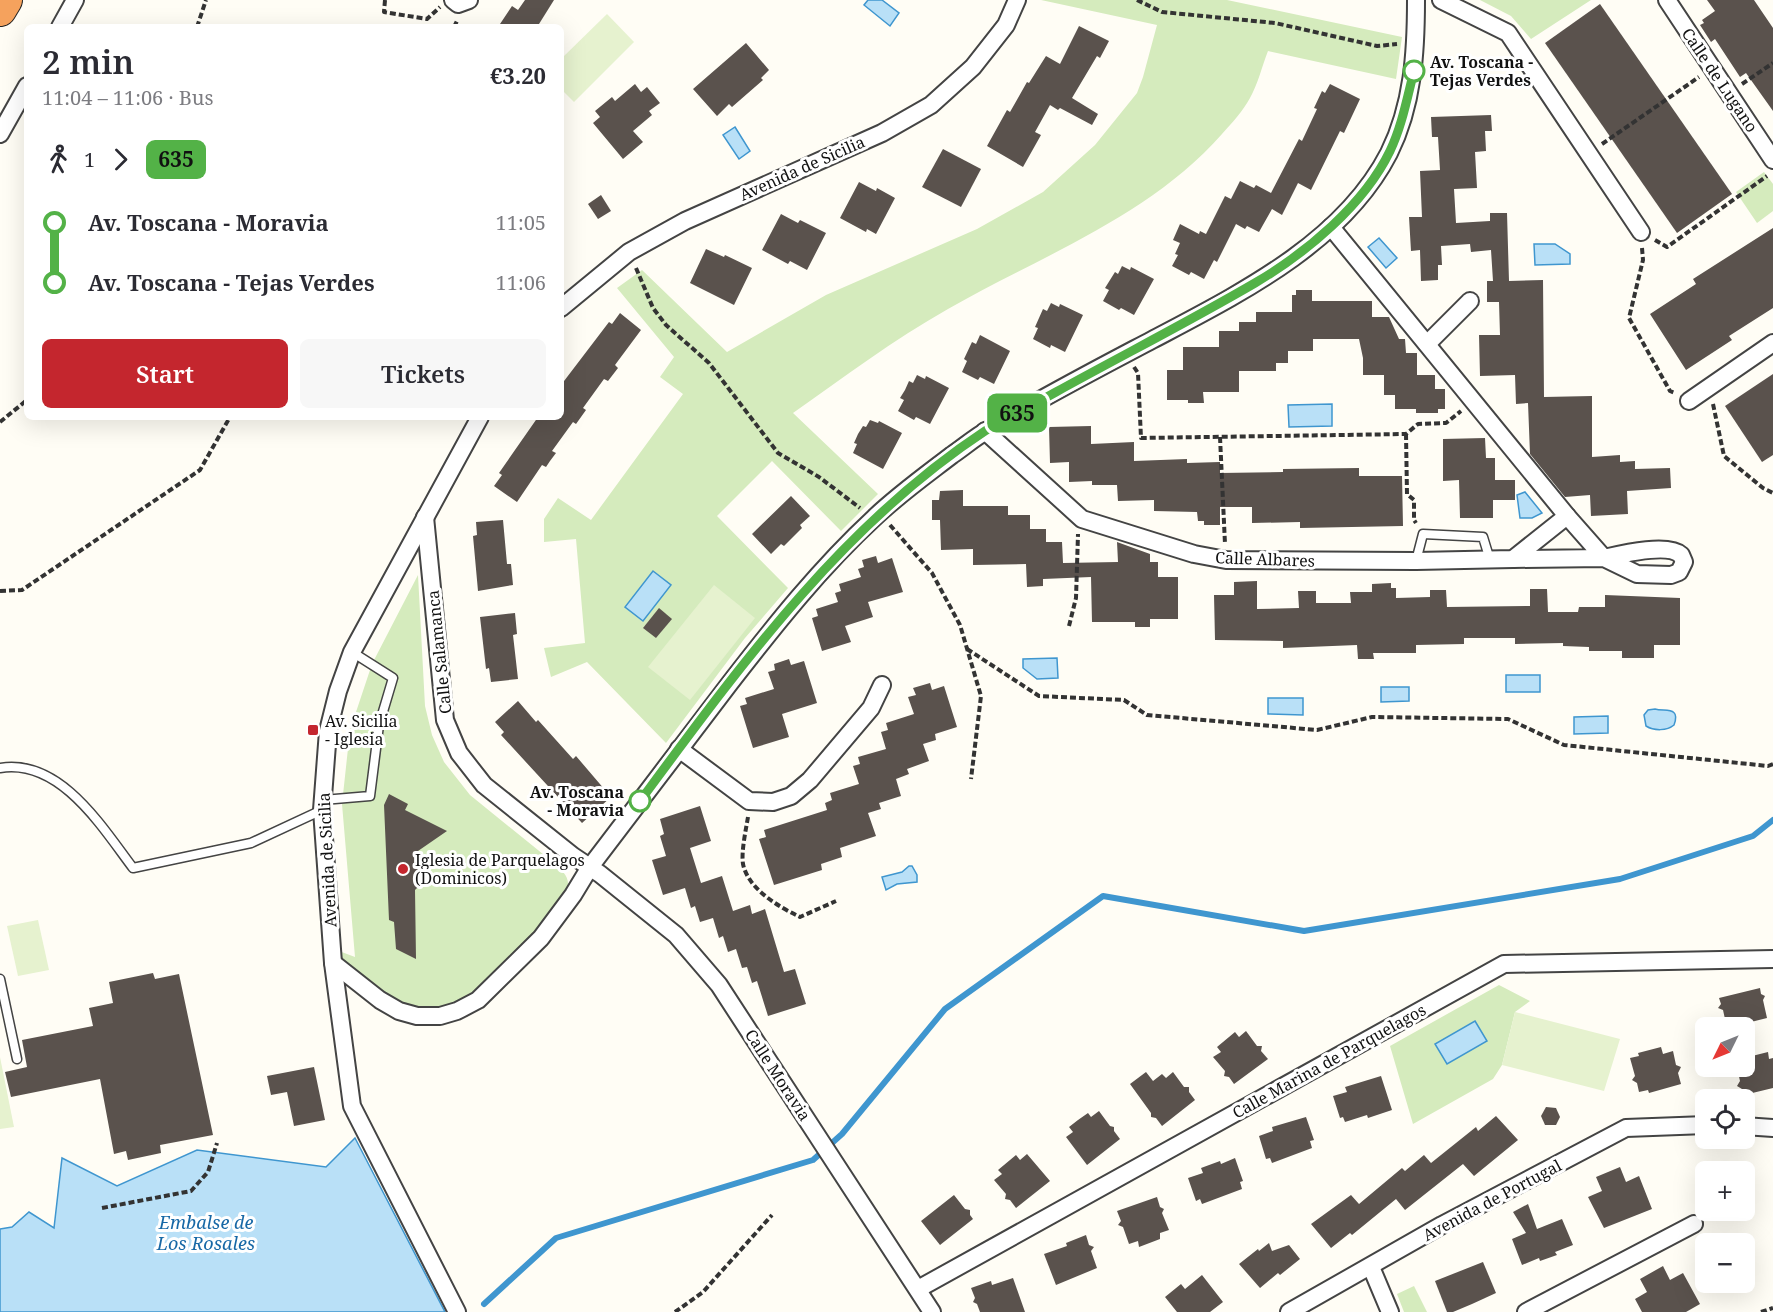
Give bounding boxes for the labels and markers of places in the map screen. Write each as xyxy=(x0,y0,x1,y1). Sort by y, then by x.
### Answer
place label: Av. Toscana - Tejas Verdes xyxy=(1430,51,1533,91)
marker: Av. Toscana - Tejas Verdes xyxy=(1403,60,1425,82)
place label: Av. Sicilia - Iglesia xyxy=(325,710,398,750)
marker: Av. Sicilia - Iglesia xyxy=(306,723,320,737)
place label: Av. Toscana - Moravia xyxy=(530,781,624,821)
marker: Av. Toscana - Moravia xyxy=(629,790,651,812)
place label: Iglesia de Parquelagos (Dominicos) xyxy=(415,849,585,889)
marker: Iglesia de Parquelagos (Dominicos) xyxy=(396,862,410,876)

